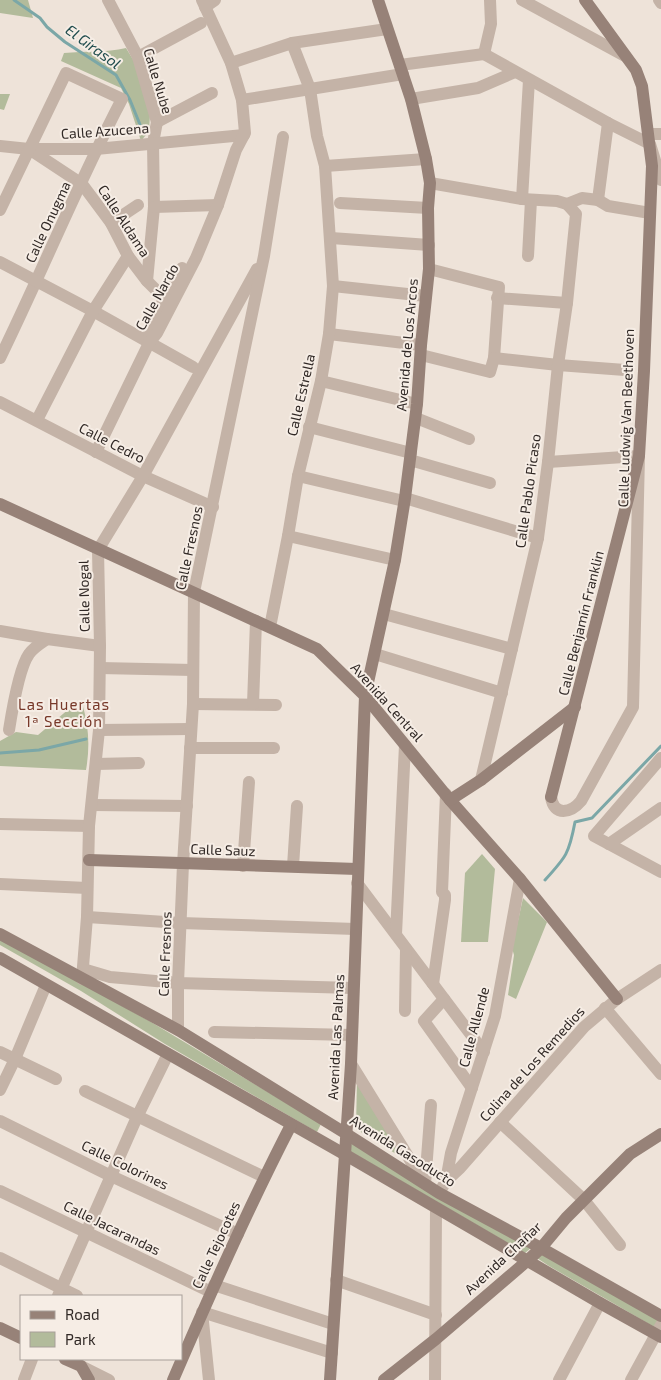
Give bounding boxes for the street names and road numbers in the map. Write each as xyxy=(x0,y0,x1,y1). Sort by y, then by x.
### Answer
street label: Calle Nube xyxy=(140,46,177,116)
street label: Calle Azucena xyxy=(60,119,150,142)
street label: Calle Onugma xyxy=(21,178,74,265)
street label: Calle Aldama xyxy=(95,181,154,260)
street label: Calle Nardo xyxy=(131,260,182,333)
street label: Avenida de Los Arcos xyxy=(392,278,421,412)
street label: Calle Ludwig Van Beethoven xyxy=(614,328,637,507)
street label: Calle Estrella xyxy=(283,352,318,438)
street label: Calle Cedro xyxy=(77,419,148,466)
street label: Calle Pablo Picaso xyxy=(511,433,544,549)
street label: Calle Fresnos xyxy=(171,504,206,591)
street label: Calle Benjamín Franklin xyxy=(554,549,607,697)
street label: Calle Nogal xyxy=(74,559,93,632)
street label: Avenida Central xyxy=(348,659,428,745)
street label: Calle Sauz xyxy=(190,840,256,859)
street label: Calle Fresnos xyxy=(155,911,174,997)
street label: Avenida Las Palmas xyxy=(324,974,347,1100)
street label: Calle Allende xyxy=(455,985,492,1069)
street label: Colina de Los Remedios xyxy=(475,1003,588,1125)
street label: Avenida Gasoducto xyxy=(347,1111,459,1190)
street label: Calle Colorines xyxy=(79,1136,171,1193)
street label: Calle Jacarandas xyxy=(61,1197,163,1258)
street label: Calle Tejocotes xyxy=(188,1198,243,1291)
street label: Avenida Chañar xyxy=(461,1217,545,1298)

